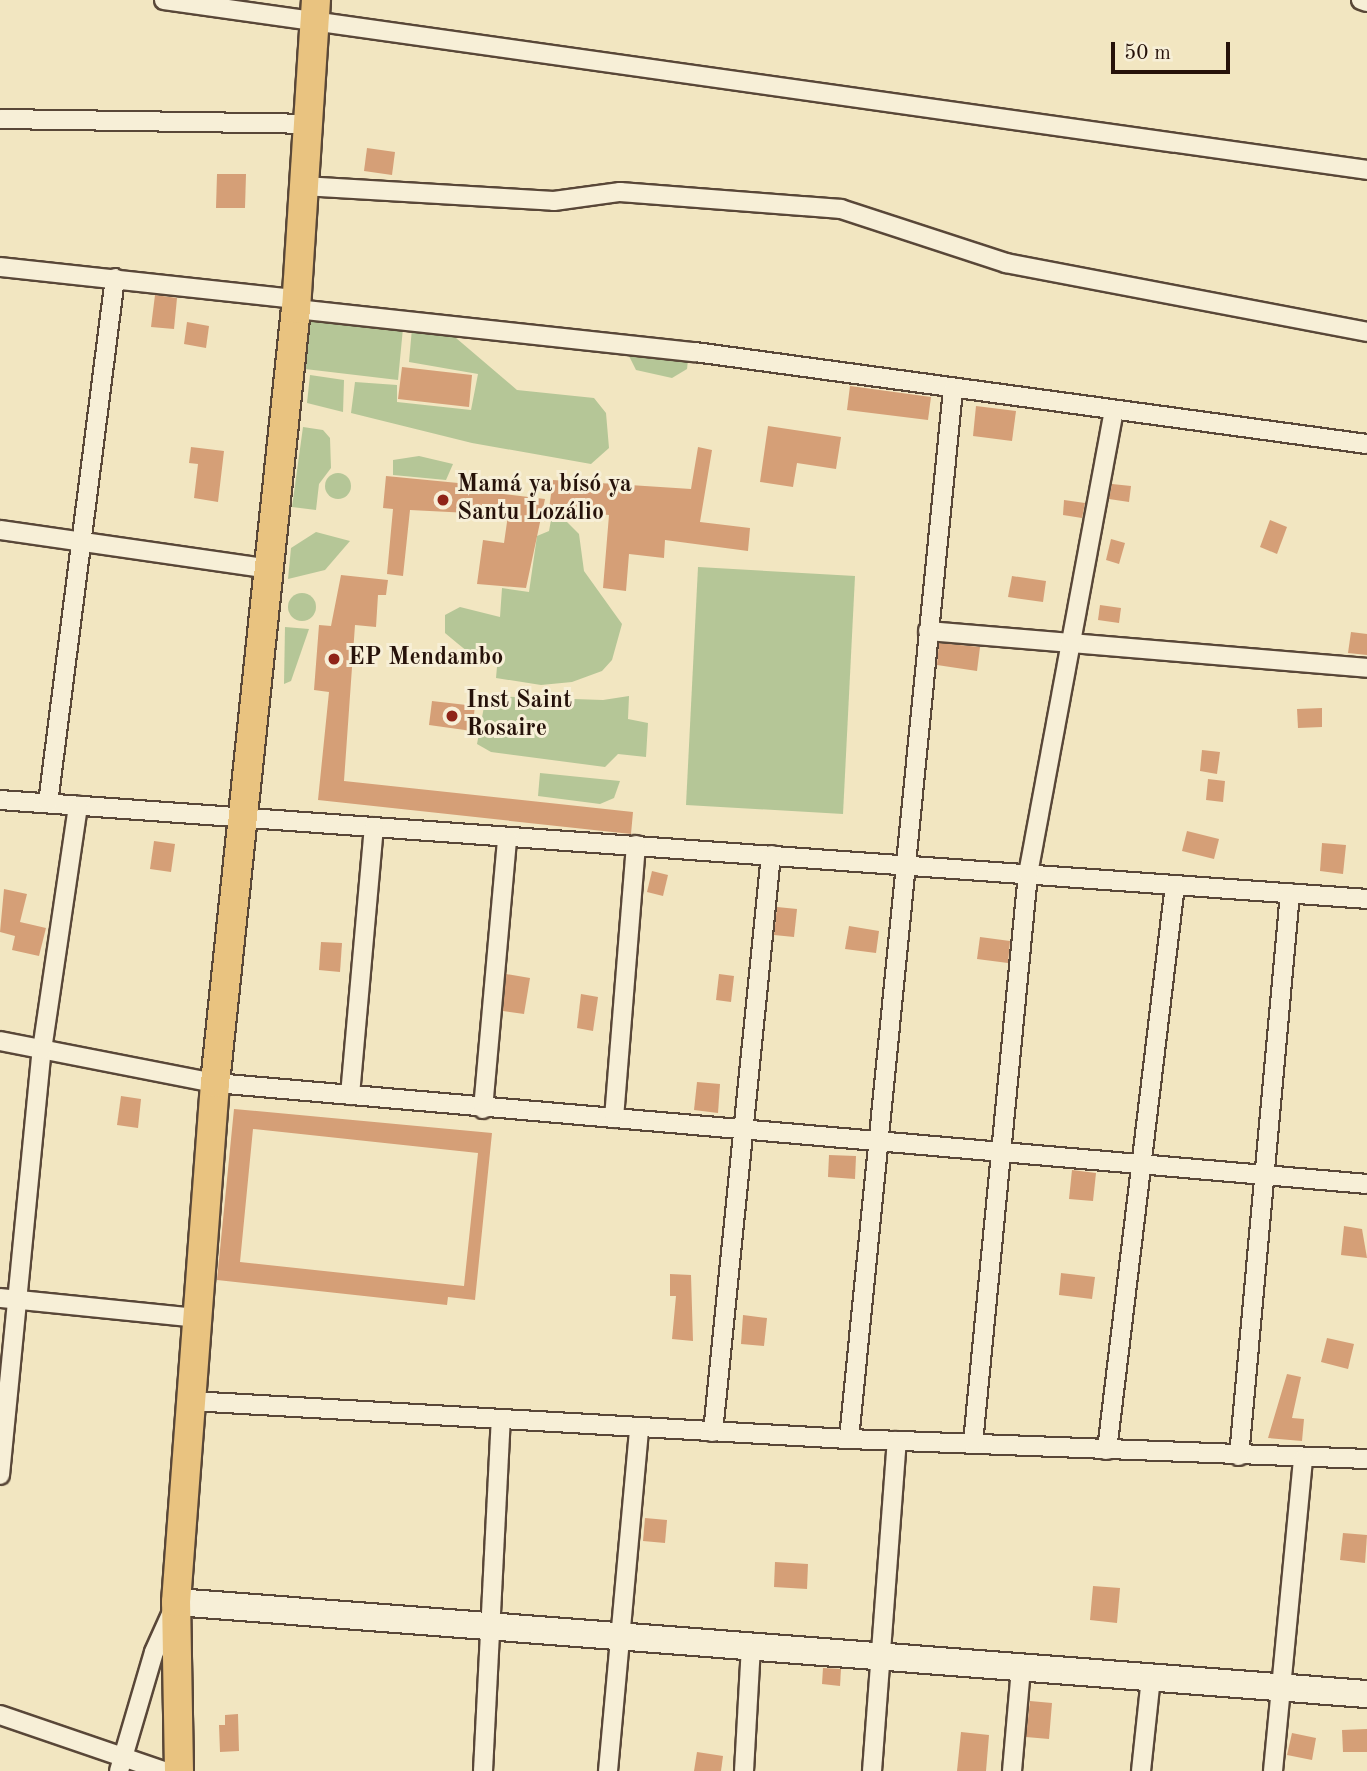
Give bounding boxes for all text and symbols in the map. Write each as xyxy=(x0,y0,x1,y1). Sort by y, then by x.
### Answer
scale bar xyxy=(1115,28,1234,72)
text: 50 m xyxy=(1124,43,1171,64)
place label: Mamá ya bísó ya Santu Lozálio xyxy=(457,472,632,528)
marker: Mamá ya bísó ya Santu Lozálio xyxy=(435,492,451,508)
place label: EP Mendambo xyxy=(348,645,503,673)
marker: EP Mendambo xyxy=(326,651,342,667)
place label: Inst Saint Rosaire xyxy=(466,688,572,744)
marker: Inst Saint Rosaire xyxy=(444,708,460,724)

